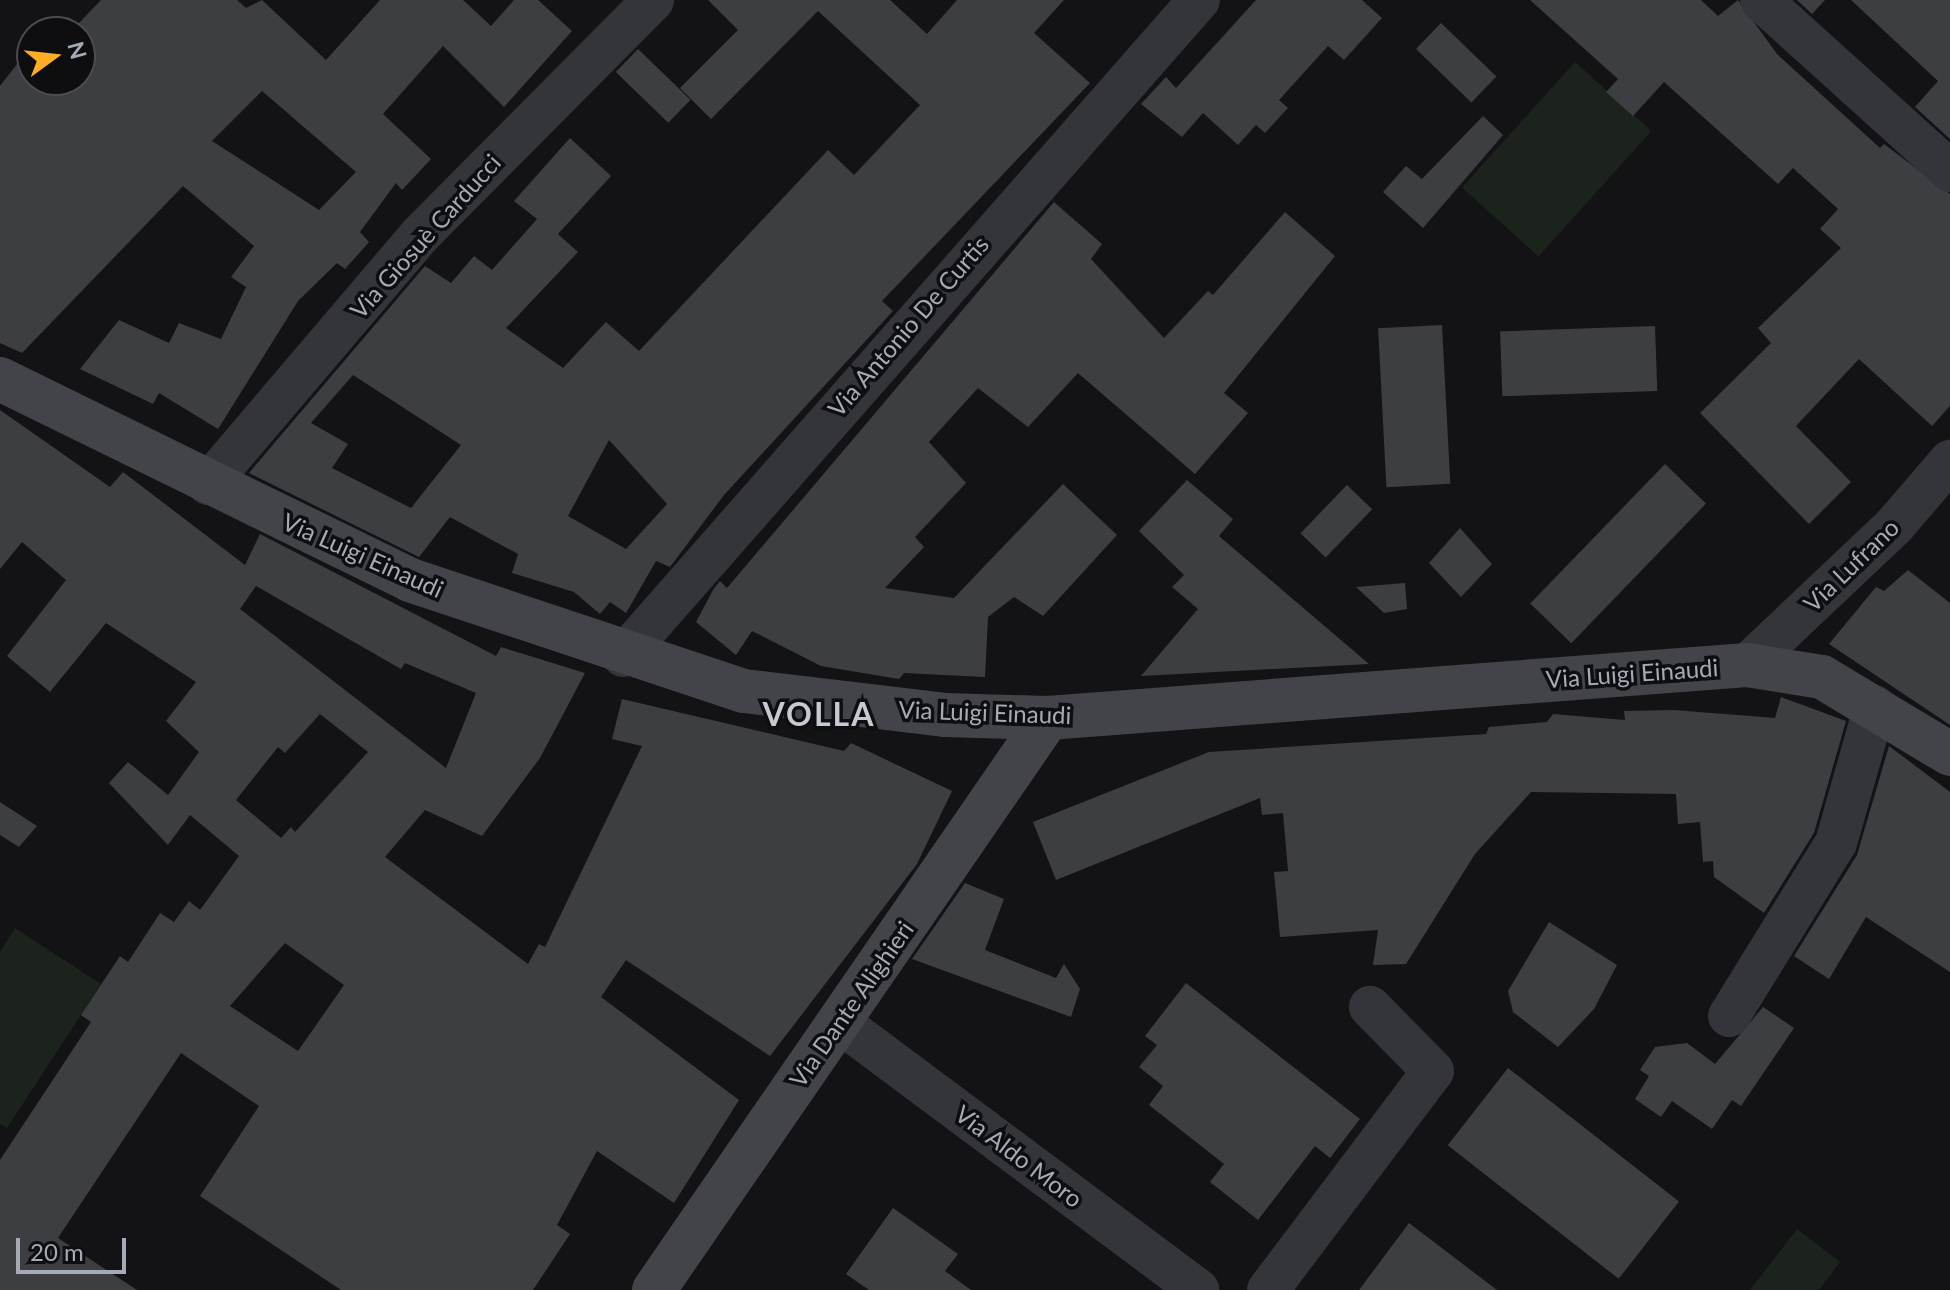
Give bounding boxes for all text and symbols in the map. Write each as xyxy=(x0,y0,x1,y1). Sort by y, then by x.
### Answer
north arrow xyxy=(16,16,96,96)
text: N xyxy=(62,38,93,62)
street label: Via Giosuè Carducci xyxy=(344,148,506,324)
street label: Via Antonio De Curtis xyxy=(821,230,995,422)
street label: Via Luigi Einaudi xyxy=(278,507,448,603)
street label: Via Lufrano xyxy=(1797,513,1905,617)
street label: Via Luigi Einaudi xyxy=(1545,653,1719,693)
district label: VOLLA xyxy=(763,695,875,733)
street label: Via Luigi Einaudi xyxy=(898,695,1072,729)
street label: Via Dante Alighieri xyxy=(783,915,919,1093)
street label: Via Aldo Moro xyxy=(949,1099,1089,1213)
scale bar xyxy=(20,1222,130,1272)
text: 20 m xyxy=(30,1237,84,1266)

